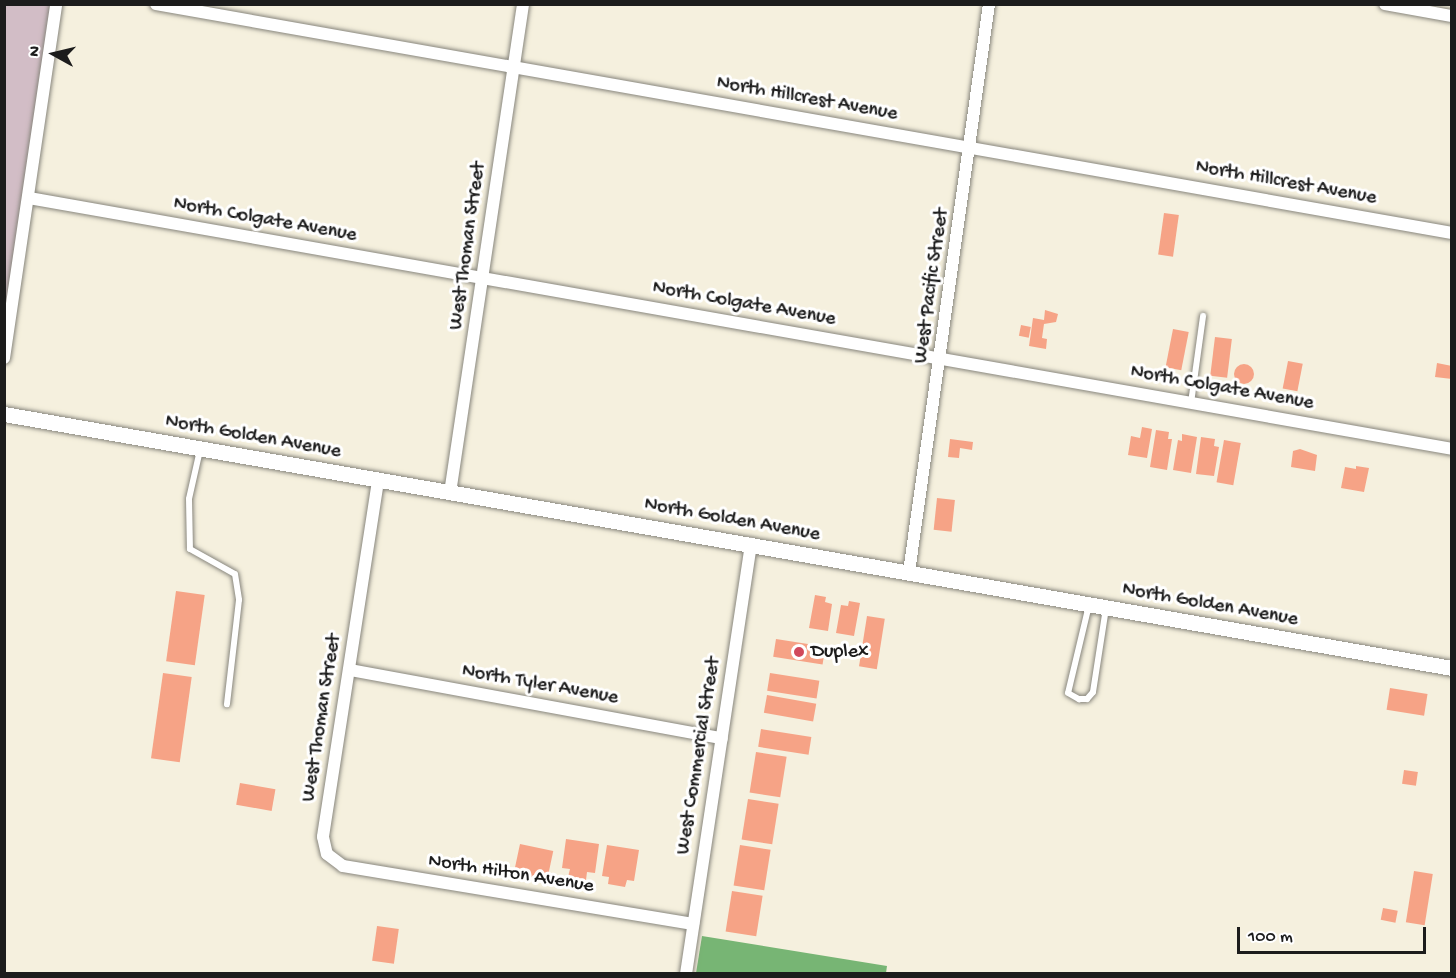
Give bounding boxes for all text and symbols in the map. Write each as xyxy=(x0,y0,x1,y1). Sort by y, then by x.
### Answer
north arrow xyxy=(24,24,84,84)
text: N xyxy=(26,45,46,58)
street label: North Hillcrest Avenue xyxy=(715,71,899,127)
street label: North Hillcrest Avenue xyxy=(1194,155,1378,211)
street label: West Thoman Street xyxy=(444,161,492,331)
street label: North Colgate Avenue xyxy=(172,192,358,248)
street label: West Pacific Street xyxy=(909,207,955,365)
street label: North Colgate Avenue xyxy=(651,276,837,332)
street label: North Colgate Avenue xyxy=(1129,360,1315,416)
street label: North Golden Avenue xyxy=(163,410,343,464)
street label: North Golden Avenue xyxy=(642,493,822,547)
street label: North Golden Avenue xyxy=(1120,578,1300,632)
street label: West Thoman Street xyxy=(297,633,347,803)
place label: Duplex xyxy=(811,640,869,664)
marker: Duplex xyxy=(792,645,806,659)
street label: West Commercial Street xyxy=(672,656,726,856)
street label: North Tyler Avenue xyxy=(460,659,620,711)
street label: North Hilton Avenue xyxy=(427,849,595,899)
scale bar xyxy=(1240,915,1429,953)
text: 100 m xyxy=(1248,927,1293,948)

